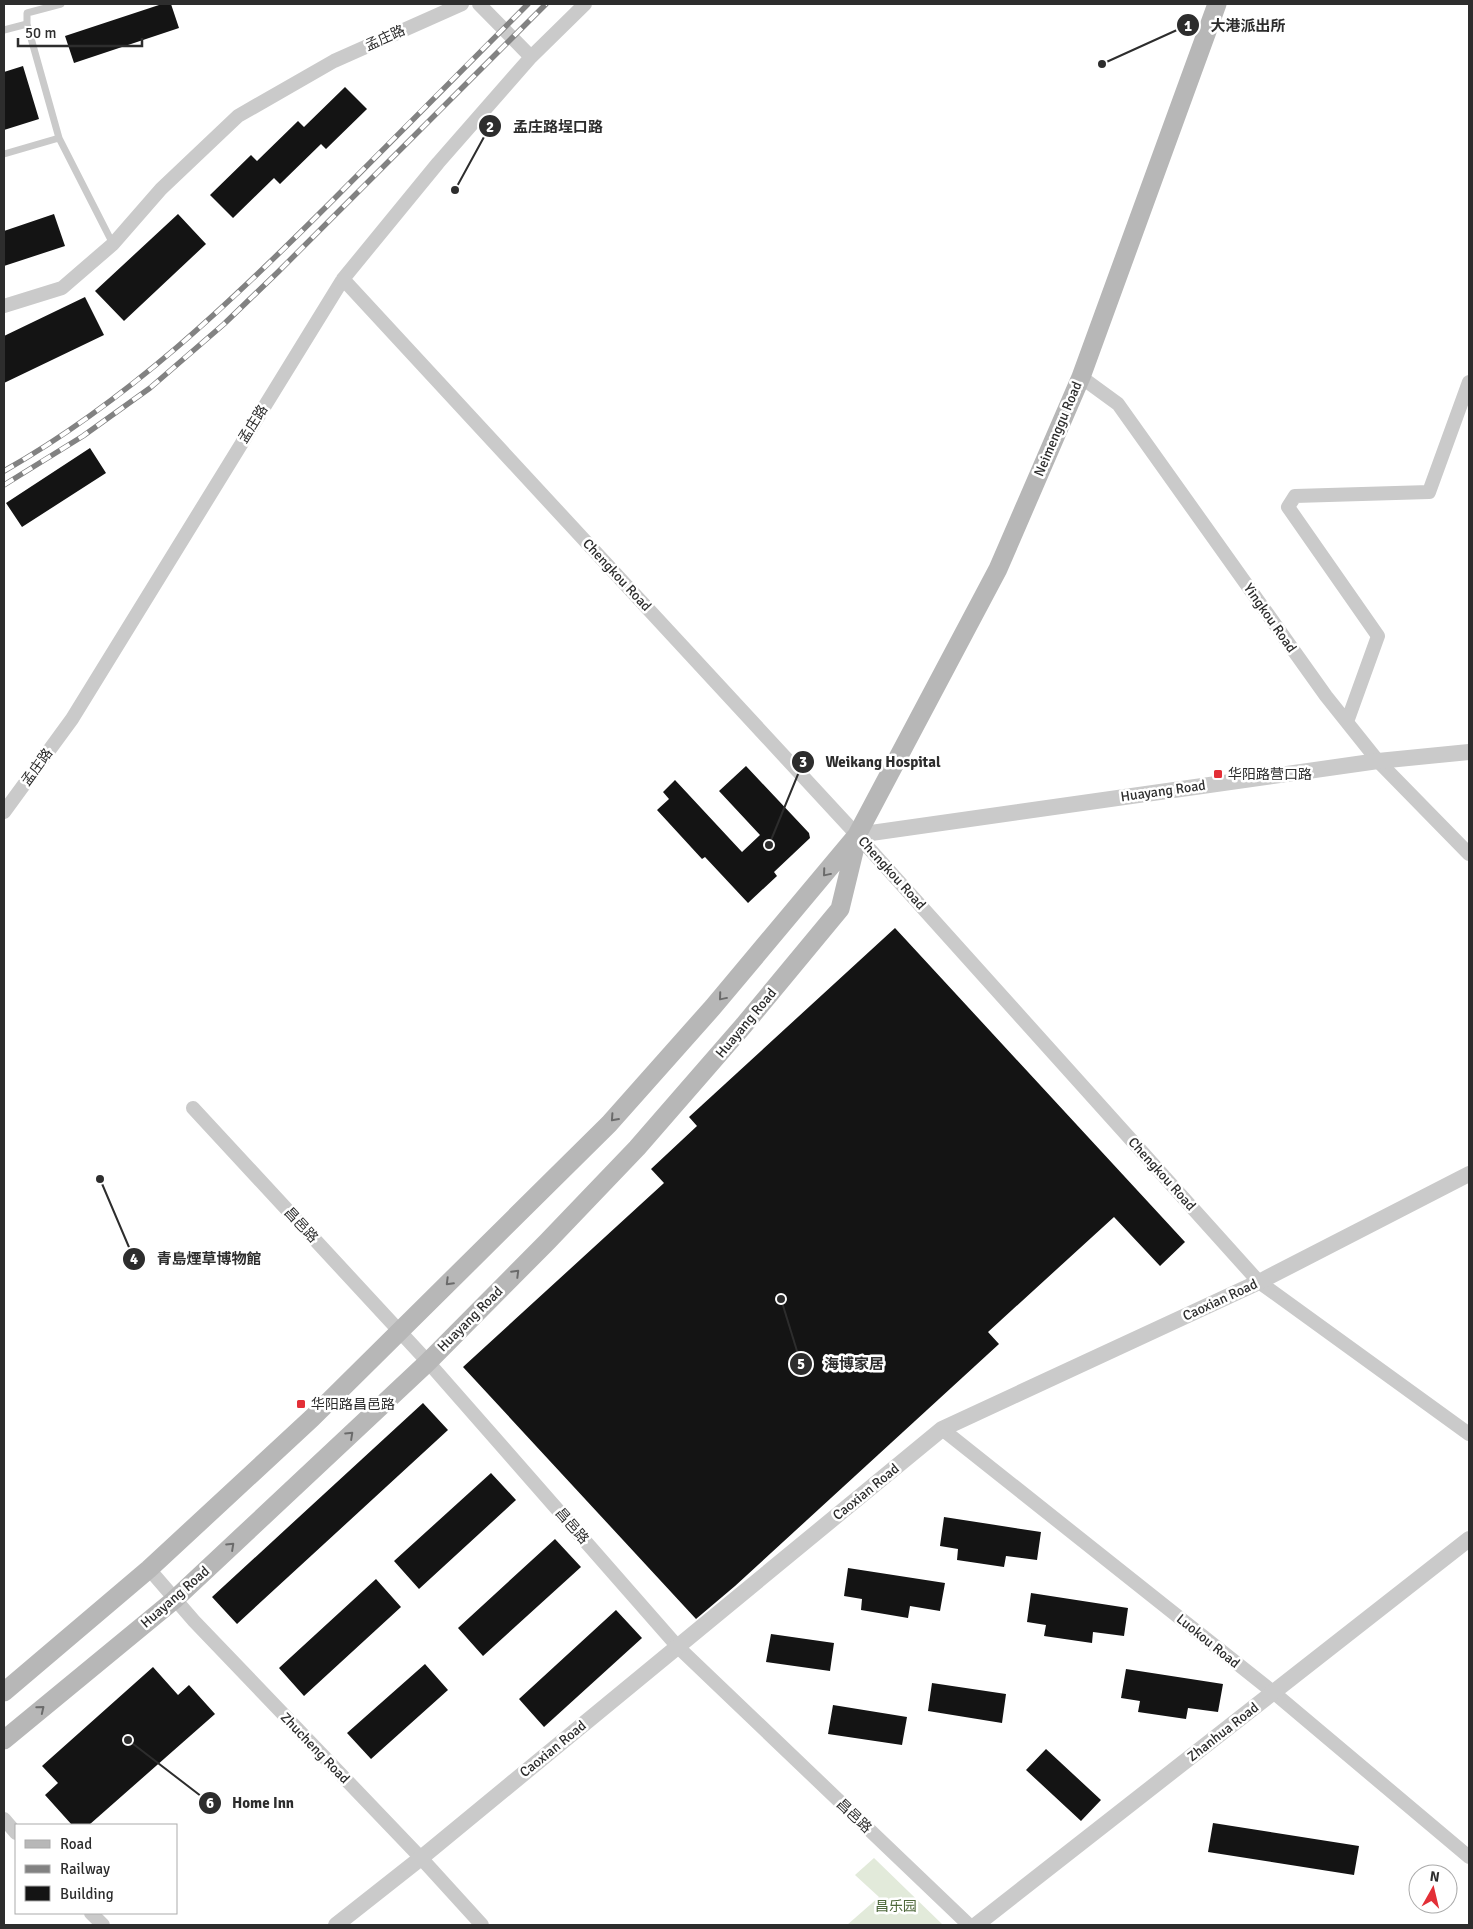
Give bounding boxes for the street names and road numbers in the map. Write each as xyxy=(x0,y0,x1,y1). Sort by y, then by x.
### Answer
street label: 孟庄路 xyxy=(362,22,408,54)
street label: Neimenggu Road xyxy=(1030,379,1086,479)
street label: 孟庄路 xyxy=(235,402,271,446)
street label: Chengkou Road xyxy=(579,535,655,615)
street label: Yingkou Road xyxy=(1240,580,1300,656)
street label: 孟庄路 xyxy=(18,745,56,789)
street label: Huayang Road xyxy=(1119,777,1207,805)
street label: Chengkou Road xyxy=(855,833,929,913)
street label: Huayang Road xyxy=(712,985,780,1061)
street label: Chengkou Road xyxy=(1125,1134,1199,1214)
street label: 昌邑路 xyxy=(280,1204,322,1246)
street label: Caoxian Road xyxy=(1180,1275,1260,1325)
street label: Huayang Road xyxy=(434,1283,506,1355)
street label: Caoxian Road xyxy=(829,1460,903,1524)
street label: 昌邑路 xyxy=(552,1505,592,1547)
street label: Huayang Road xyxy=(137,1563,213,1631)
street label: Luokou Road xyxy=(1173,1610,1243,1672)
street label: Zhanhua Road xyxy=(1184,1699,1262,1765)
street label: Zhucheng Road xyxy=(277,1709,353,1787)
street label: Caoxian Road xyxy=(516,1717,590,1781)
street label: 昌邑路 xyxy=(833,1795,875,1837)

